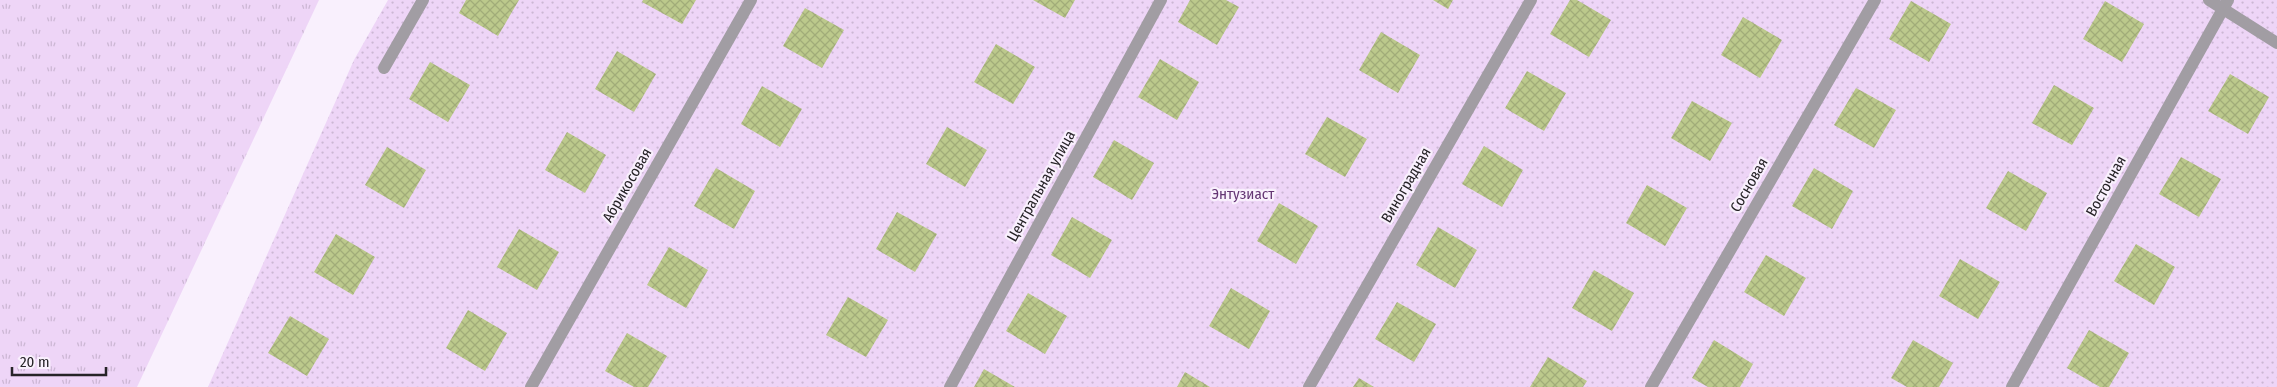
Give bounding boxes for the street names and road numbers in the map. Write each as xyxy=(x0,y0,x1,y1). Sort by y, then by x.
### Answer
street label: Центральная улица xyxy=(1003,127,1079,245)
street label: Виноградная xyxy=(1377,144,1435,226)
street label: Абрикосовая xyxy=(599,145,655,225)
street label: Восточная xyxy=(2082,153,2130,219)
street label: Сосновая xyxy=(1726,155,1772,215)

